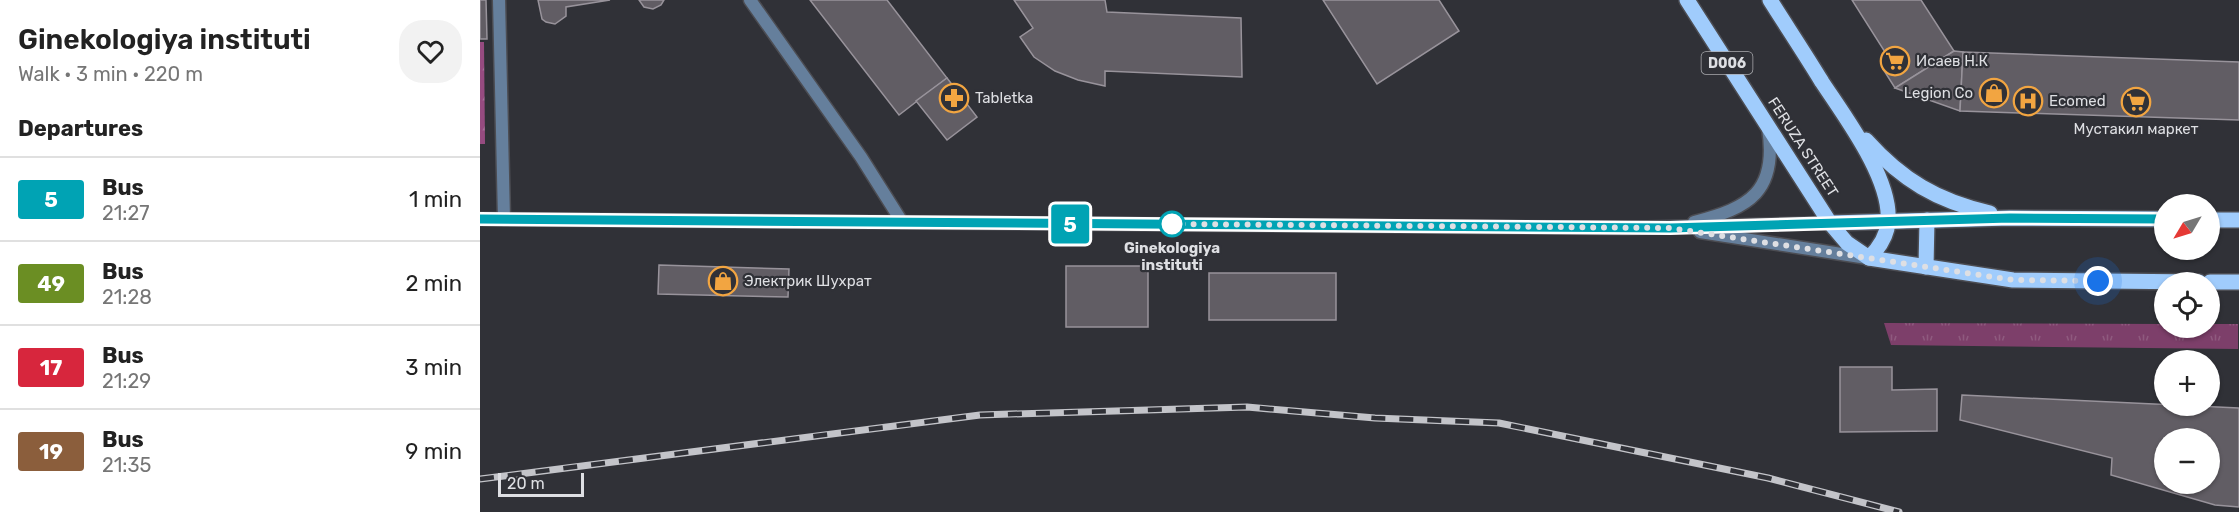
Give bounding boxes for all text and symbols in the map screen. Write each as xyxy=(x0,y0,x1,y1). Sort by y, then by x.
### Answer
button: heart xyxy=(399,20,462,83)
text: Ginekologiya instituti xyxy=(18,23,311,56)
supermarket icon: Исаев Н.К xyxy=(1879,45,1911,77)
road number: D006 xyxy=(1702,52,1752,74)
place label: Исаев Н.К xyxy=(1916,52,1988,70)
text: Walk · 3 min · 220 m xyxy=(18,62,203,86)
shop icon: Legion Co xyxy=(1978,77,2010,109)
pharmacy icon: Tabletka xyxy=(938,82,970,114)
place label: Legion Co xyxy=(1904,84,1973,102)
hospital icon: Ecomed xyxy=(2012,85,2044,117)
supermarket icon: Мустакил маркет xyxy=(2120,86,2152,118)
place label: Tabletka xyxy=(975,89,1033,107)
place label: Ecomed xyxy=(2049,92,2106,110)
street label: FERUZA STREET xyxy=(1764,94,1842,200)
text: Departures xyxy=(18,115,143,142)
place label: Мустакил маркет xyxy=(2074,120,2199,138)
text: Bus xyxy=(102,174,144,201)
text: 1 min xyxy=(409,186,462,213)
text: 5 xyxy=(44,187,58,212)
north arrow xyxy=(2154,194,2220,260)
map controls xyxy=(2154,194,2220,494)
text: 21:27 xyxy=(102,201,149,225)
line badge: 5 xyxy=(1050,204,1090,244)
marker: Ginekologiya instituti xyxy=(1159,211,1185,237)
text: 5 xyxy=(1063,212,1077,237)
place label: Ginekologiya instituti xyxy=(1124,239,1220,274)
text: Bus xyxy=(102,258,144,285)
shop icon: Электрик Шухрат xyxy=(707,265,739,297)
your location xyxy=(2083,266,2113,296)
text: 2 min xyxy=(405,270,462,297)
text: 49 xyxy=(37,271,65,296)
place label: Электрик Шухрат xyxy=(744,272,872,290)
button: locate xyxy=(2154,272,2220,338)
text: 21:28 xyxy=(102,285,152,309)
text: Bus xyxy=(102,342,144,369)
button: + xyxy=(2154,350,2220,416)
text: 3 min xyxy=(405,354,462,381)
text: 17 xyxy=(40,355,62,380)
text: 21:29 xyxy=(102,369,151,393)
text: Bus xyxy=(102,426,144,453)
button: − xyxy=(2154,428,2220,494)
text: 9 min xyxy=(405,438,462,465)
text: 19 xyxy=(39,439,63,464)
text: 21:35 xyxy=(102,453,151,477)
scale bar xyxy=(498,470,584,498)
text: 20 m xyxy=(507,474,545,493)

